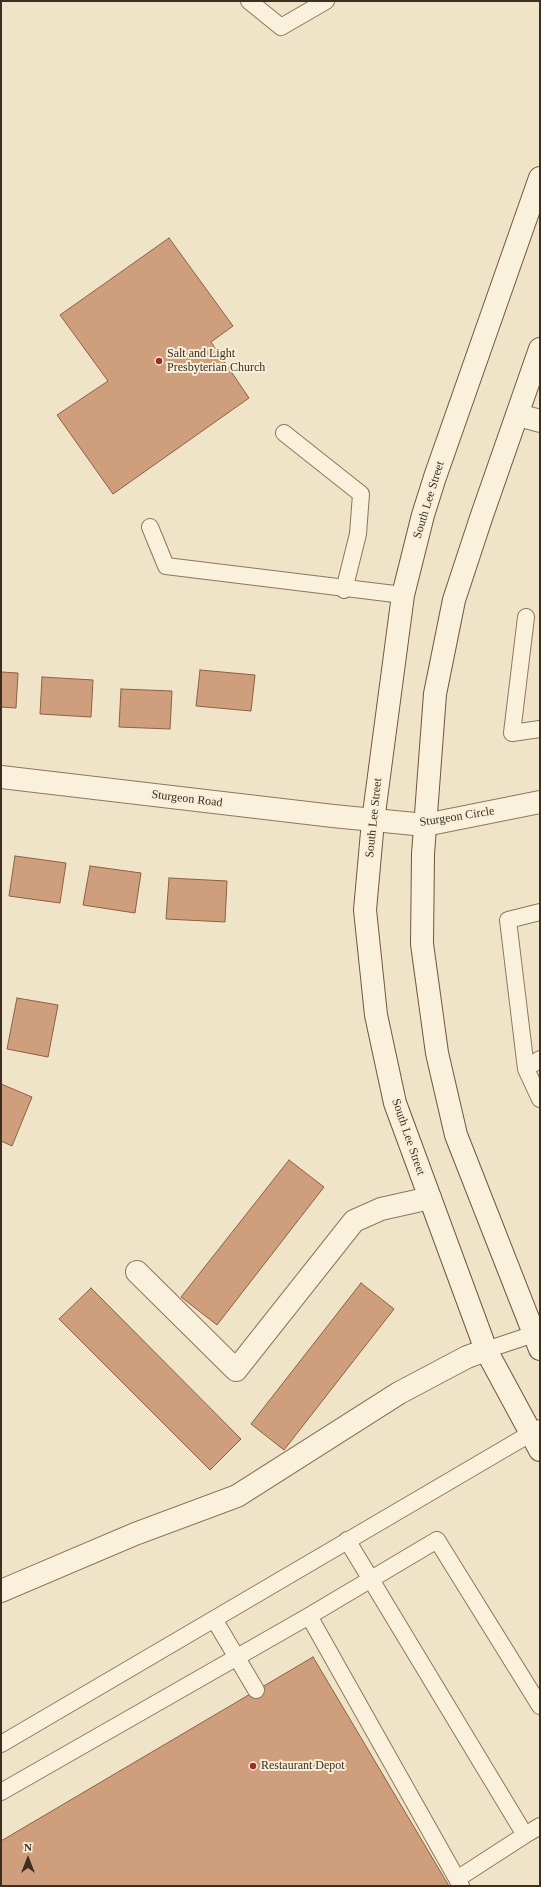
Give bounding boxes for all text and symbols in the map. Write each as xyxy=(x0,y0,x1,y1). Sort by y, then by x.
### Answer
place label: Salt and Light Presbyterian Church xyxy=(167,347,265,375)
marker: Salt and Light Presbyterian Church xyxy=(154,356,164,366)
street label: South Lee Street xyxy=(410,460,448,540)
street label: South Lee Street xyxy=(363,777,385,859)
street label: Sturgeon Road xyxy=(151,788,223,810)
street label: Sturgeon Circle xyxy=(419,804,495,830)
street label: South Lee Street xyxy=(388,1097,428,1177)
place label: Restaurant Depot xyxy=(261,1759,345,1773)
marker: Restaurant Depot xyxy=(248,1761,258,1771)
north arrow xyxy=(8,1839,48,1879)
text: N xyxy=(24,1841,32,1853)

